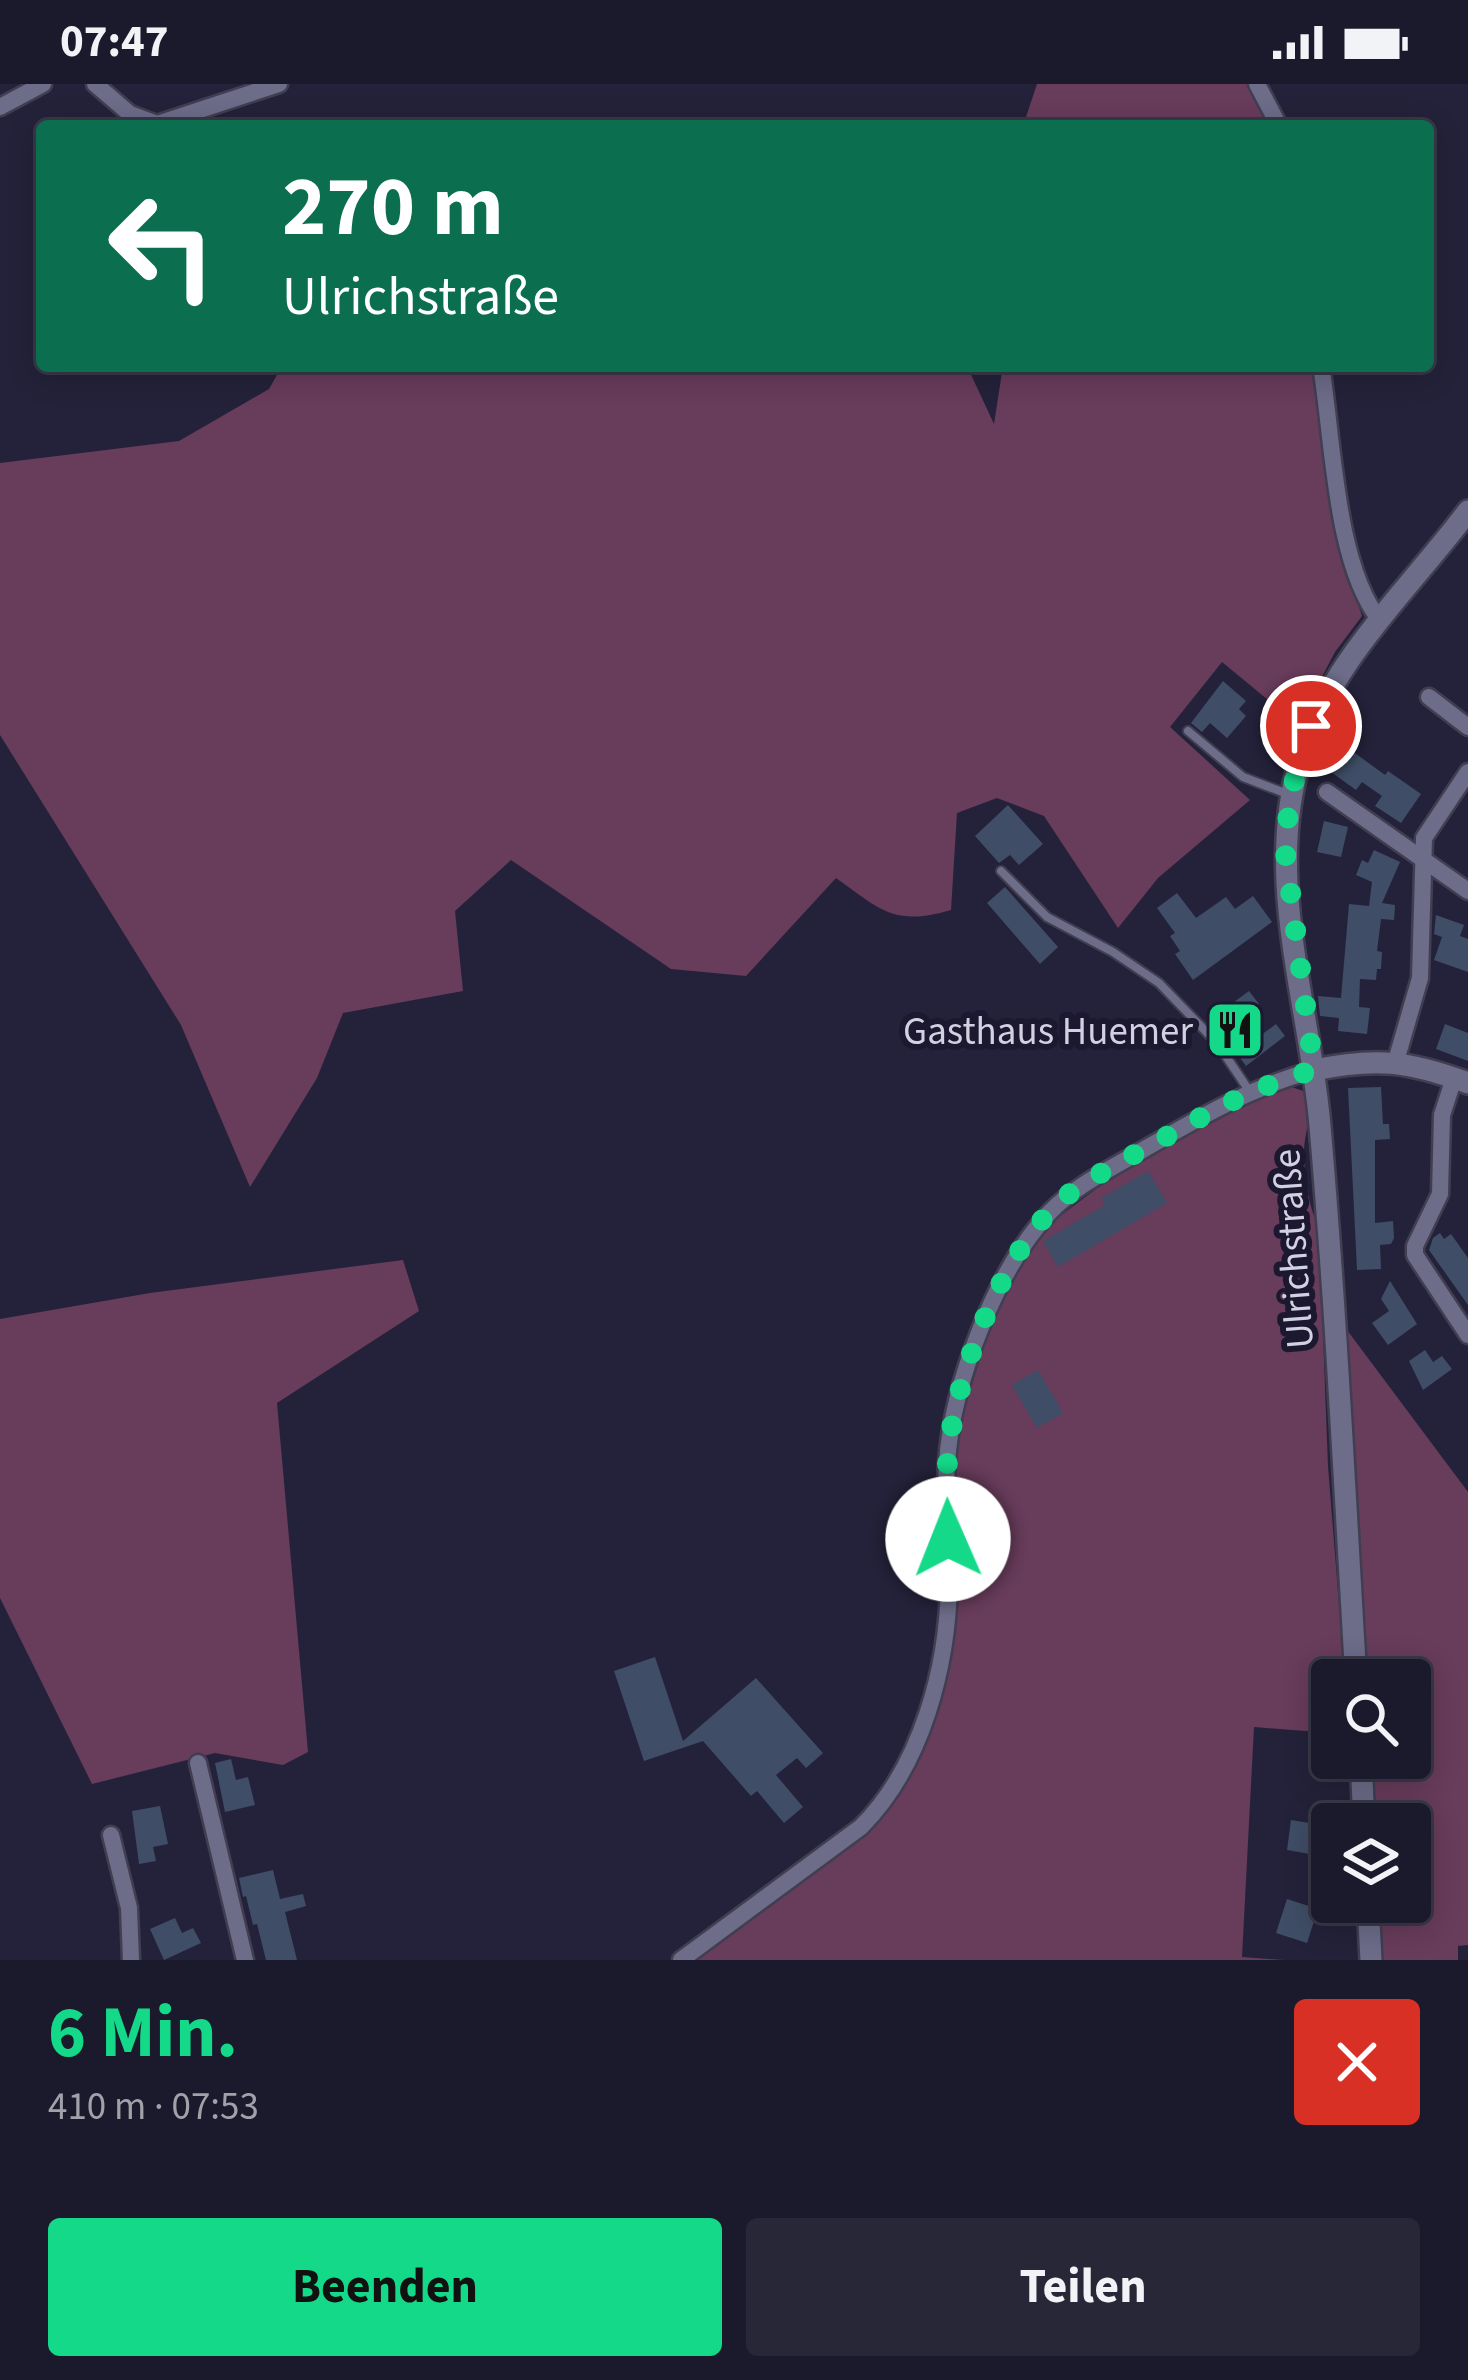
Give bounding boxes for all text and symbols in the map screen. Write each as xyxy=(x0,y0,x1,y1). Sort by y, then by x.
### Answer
text: 07:47 xyxy=(60,10,169,74)
text: 270 m xyxy=(282,148,504,268)
icon: left xyxy=(84,168,240,324)
text: Ulrichstraße xyxy=(282,259,559,336)
pin xyxy=(1260,675,1362,777)
icon: arrive xyxy=(1278,693,1344,759)
restaurant icon: Gasthaus Huemer xyxy=(1204,999,1266,1061)
place label: Gasthaus Huemer xyxy=(903,1004,1193,1060)
street label: Ulrichstraße xyxy=(1259,1147,1329,1351)
position arrow xyxy=(885,1476,1011,1602)
map controls xyxy=(1311,1659,1431,1923)
button: search xyxy=(1311,1659,1431,1779)
button: layers xyxy=(1311,1803,1431,1923)
text: 6 Min. xyxy=(48,1982,238,2085)
button: close xyxy=(1294,1999,1420,2125)
text: 410 m · 07:53 xyxy=(48,2079,259,2135)
button: Beenden xyxy=(48,2218,722,2356)
button: Teilen xyxy=(746,2218,1420,2356)

